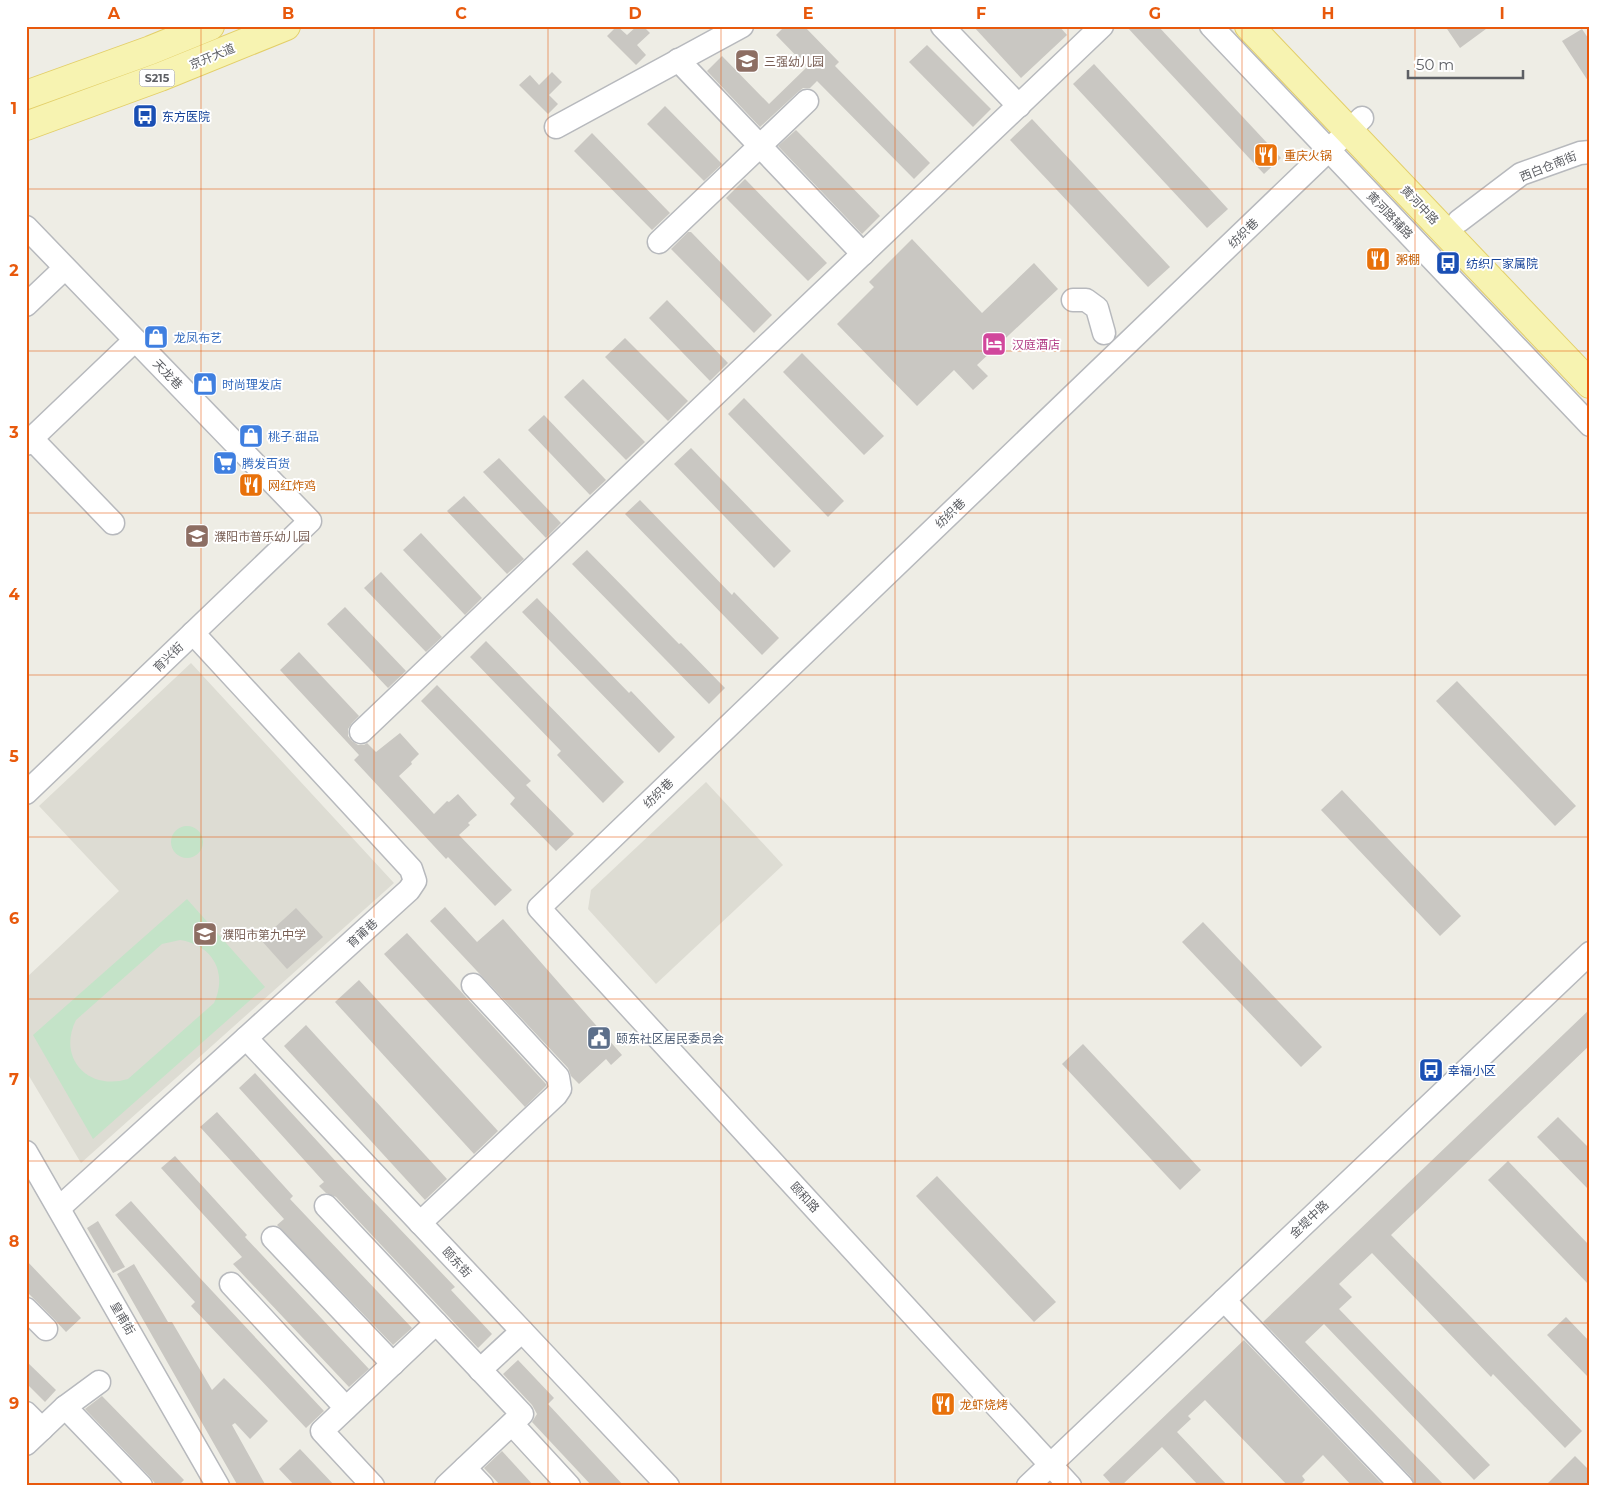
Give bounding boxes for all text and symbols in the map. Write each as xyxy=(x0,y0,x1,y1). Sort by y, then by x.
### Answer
text: A xyxy=(107,4,121,23)
text: B xyxy=(282,4,294,23)
text: C xyxy=(455,4,467,23)
text: D xyxy=(628,4,642,23)
text: E xyxy=(803,4,813,23)
text: F xyxy=(976,4,986,23)
text: G xyxy=(1149,4,1161,23)
text: H xyxy=(1322,4,1334,23)
text: I xyxy=(1499,4,1505,23)
street label: 京开大道 xyxy=(187,40,237,72)
school or university icon: 三强幼儿园 xyxy=(734,48,760,74)
scale bar xyxy=(1408,48,1524,80)
place label: 三强幼儿园 xyxy=(764,54,824,69)
text: 50 m xyxy=(1416,55,1454,74)
road number: S215 xyxy=(140,70,174,86)
text: 1 xyxy=(11,99,17,118)
bus stop icon: 东方医院 xyxy=(132,103,158,129)
place label: 东方医院 xyxy=(162,109,210,124)
restaurant icon: 重庆火锅 xyxy=(1253,142,1279,168)
place label: 重庆火锅 xyxy=(1284,148,1332,163)
street label: 西白仓南街 xyxy=(1517,148,1579,184)
street label: 黄河中路 xyxy=(1398,183,1442,227)
street label: 黄河路辅路 xyxy=(1364,188,1416,242)
street label: 纺织巷 xyxy=(1225,215,1261,251)
restaurant icon: 粥棚 xyxy=(1365,246,1391,272)
bus stop icon: 纺织厂家属院 xyxy=(1435,250,1461,276)
place label: 粥棚 xyxy=(1396,252,1420,267)
place label: 纺织厂家属院 xyxy=(1466,256,1538,271)
text: 2 xyxy=(9,261,19,280)
shop icon: 龙凤布艺 xyxy=(143,324,169,350)
place label: 龙凤布艺 xyxy=(174,330,222,345)
hotel icon: 汉庭酒店 xyxy=(981,331,1007,357)
place label: 汉庭酒店 xyxy=(1012,337,1060,352)
street label: 天龙巷 xyxy=(150,356,186,392)
shop icon: 时尚理发店 xyxy=(192,371,218,397)
place label: 时尚理发店 xyxy=(222,377,282,392)
text: 3 xyxy=(8,423,19,442)
shop icon: 桃子·甜品 xyxy=(238,423,264,449)
place label: 桃子·甜品 xyxy=(268,429,319,444)
supermarket icon: 腾发百货 xyxy=(212,450,238,476)
place label: 腾发百货 xyxy=(242,456,290,471)
restaurant icon: 网红炸鸡 xyxy=(238,472,264,498)
place label: 网红炸鸡 xyxy=(268,478,316,493)
street label: 纺织巷 xyxy=(932,495,968,531)
school or university icon: 濮阳市普乐幼儿园 xyxy=(184,523,210,549)
place label: 濮阳市普乐幼儿园 xyxy=(214,529,310,544)
text: 4 xyxy=(8,585,20,604)
street label: 育兴街 xyxy=(150,639,186,675)
text: 5 xyxy=(9,747,19,766)
street label: 纺织巷 xyxy=(640,775,676,811)
text: 6 xyxy=(9,909,19,928)
street label: 育莆巷 xyxy=(344,915,380,951)
school or university icon: 濮阳市第九中学 xyxy=(192,921,218,947)
place label: 濮阳市第九中学 xyxy=(222,927,306,942)
public building icon: 颐东社区居民委员会 xyxy=(586,1025,612,1051)
place label: 颐东社区居民委员会 xyxy=(616,1031,724,1046)
bus stop icon: 幸福小区 xyxy=(1418,1057,1444,1083)
place label: 幸福小区 xyxy=(1448,1063,1496,1078)
text: 7 xyxy=(9,1070,19,1089)
street label: 颐和路 xyxy=(787,1179,823,1215)
street label: 金堤中路 xyxy=(1286,1197,1332,1241)
text: 8 xyxy=(9,1232,19,1251)
street label: 颐东街 xyxy=(439,1244,475,1280)
street label: 皇甫街 xyxy=(108,1299,138,1337)
restaurant icon: 龙虾烧烤 xyxy=(930,1391,956,1417)
text: 9 xyxy=(9,1394,19,1413)
place label: 龙虾烧烤 xyxy=(960,1397,1008,1412)

